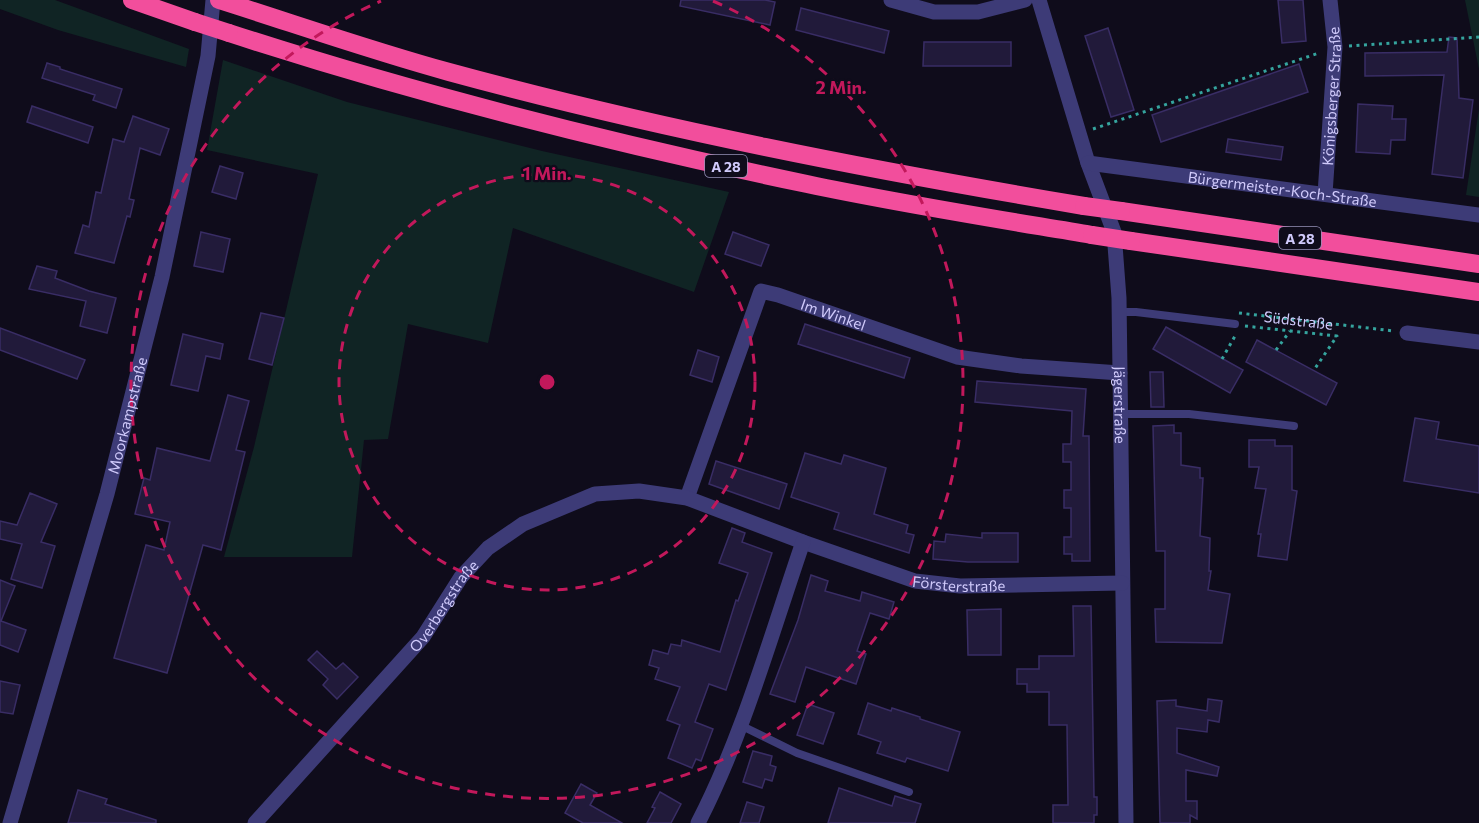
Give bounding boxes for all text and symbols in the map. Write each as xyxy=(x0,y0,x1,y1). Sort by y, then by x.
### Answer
street label: Königsberger Straße xyxy=(1318,26,1344,166)
text: 2 Min. xyxy=(815,76,867,98)
road number: A 28 xyxy=(705,155,747,177)
text: 1 Min. xyxy=(522,162,572,184)
street label: Bürgermeister-Koch-Straße xyxy=(1187,167,1378,210)
road number: A 28 xyxy=(1279,227,1321,249)
street label: Im Winkel xyxy=(799,295,868,334)
street label: Südstraße xyxy=(1263,307,1334,333)
street label: Moorkampstraße xyxy=(103,355,150,476)
street label: Jägerstraße xyxy=(1111,366,1130,444)
centre of rings xyxy=(537,372,557,392)
street label: Overbergstraße xyxy=(405,556,482,655)
street label: Försterstraße xyxy=(911,572,1006,595)

